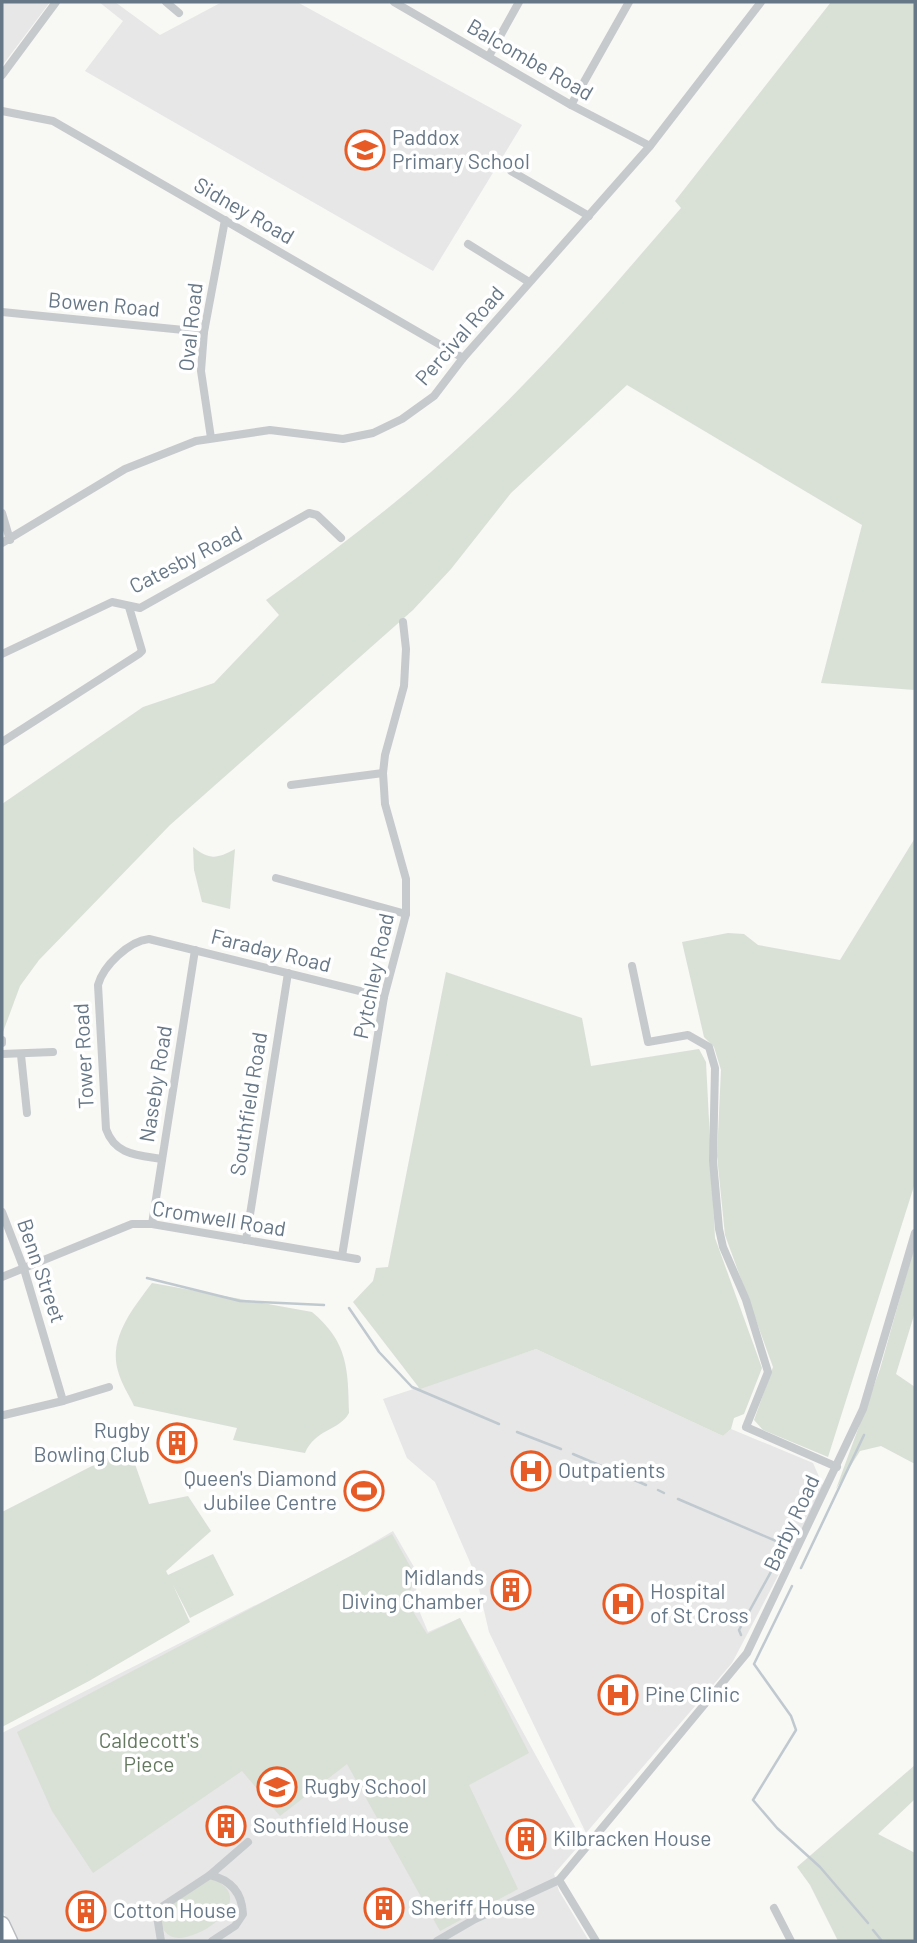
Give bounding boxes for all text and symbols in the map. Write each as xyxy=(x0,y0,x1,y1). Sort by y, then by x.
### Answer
street label: Balcombe Road xyxy=(463,13,598,105)
place label: Paddox Primary School xyxy=(392,124,530,173)
school or university icon: Paddox Primary School xyxy=(344,129,386,171)
street label: Sidney Road xyxy=(190,171,299,248)
street label: Percival Road xyxy=(409,280,509,390)
street label: Oval Road xyxy=(172,281,207,372)
street label: Bowen Road xyxy=(47,286,161,321)
street label: Catesby Road xyxy=(125,520,246,598)
street label: Pytchley Road xyxy=(347,911,398,1041)
street label: Faraday Road xyxy=(209,923,334,977)
street label: Tower Road xyxy=(67,1003,98,1110)
street label: Naseby Road xyxy=(133,1024,176,1144)
street label: Southfield Road xyxy=(224,1030,271,1177)
street label: Cromwell Road xyxy=(151,1195,288,1240)
street label: Benn Street xyxy=(13,1215,72,1326)
place label: Rugby Bowling Club xyxy=(33,1417,150,1466)
building icon: Rugby Bowling Club xyxy=(156,1422,198,1464)
hospital icon: Outpatients xyxy=(510,1450,552,1492)
place label: Outpatients xyxy=(558,1457,665,1482)
place label: Queen's Diamond Jubilee Centre xyxy=(184,1465,337,1514)
sports icon: Queen's Diamond Jubilee Centre xyxy=(343,1470,385,1512)
street label: Barby Road xyxy=(758,1470,824,1574)
place label: Midlands Diving Chamber xyxy=(341,1564,484,1613)
building icon: Midlands Diving Chamber xyxy=(490,1569,532,1611)
place label: Hospital of St Cross xyxy=(650,1578,749,1627)
hospital icon: Hospital of St Cross xyxy=(602,1583,644,1625)
hospital icon: Pine Clinic xyxy=(597,1674,639,1716)
place label: Pine Clinic xyxy=(645,1681,740,1706)
park label: Caldecott's Piece xyxy=(99,1727,199,1776)
school or university icon: Rugby School xyxy=(256,1766,298,1808)
place label: Rugby School xyxy=(304,1773,427,1798)
building icon: Southfield House xyxy=(205,1805,247,1847)
place label: Southfield House xyxy=(253,1812,409,1837)
building icon: Kilbracken House xyxy=(505,1818,547,1860)
place label: Kilbracken House xyxy=(553,1825,711,1850)
building icon: Sheriff House xyxy=(363,1887,405,1929)
building icon: Cotton House xyxy=(65,1890,107,1932)
place label: Sheriff House xyxy=(411,1894,536,1919)
place label: Cotton House xyxy=(113,1897,237,1922)

